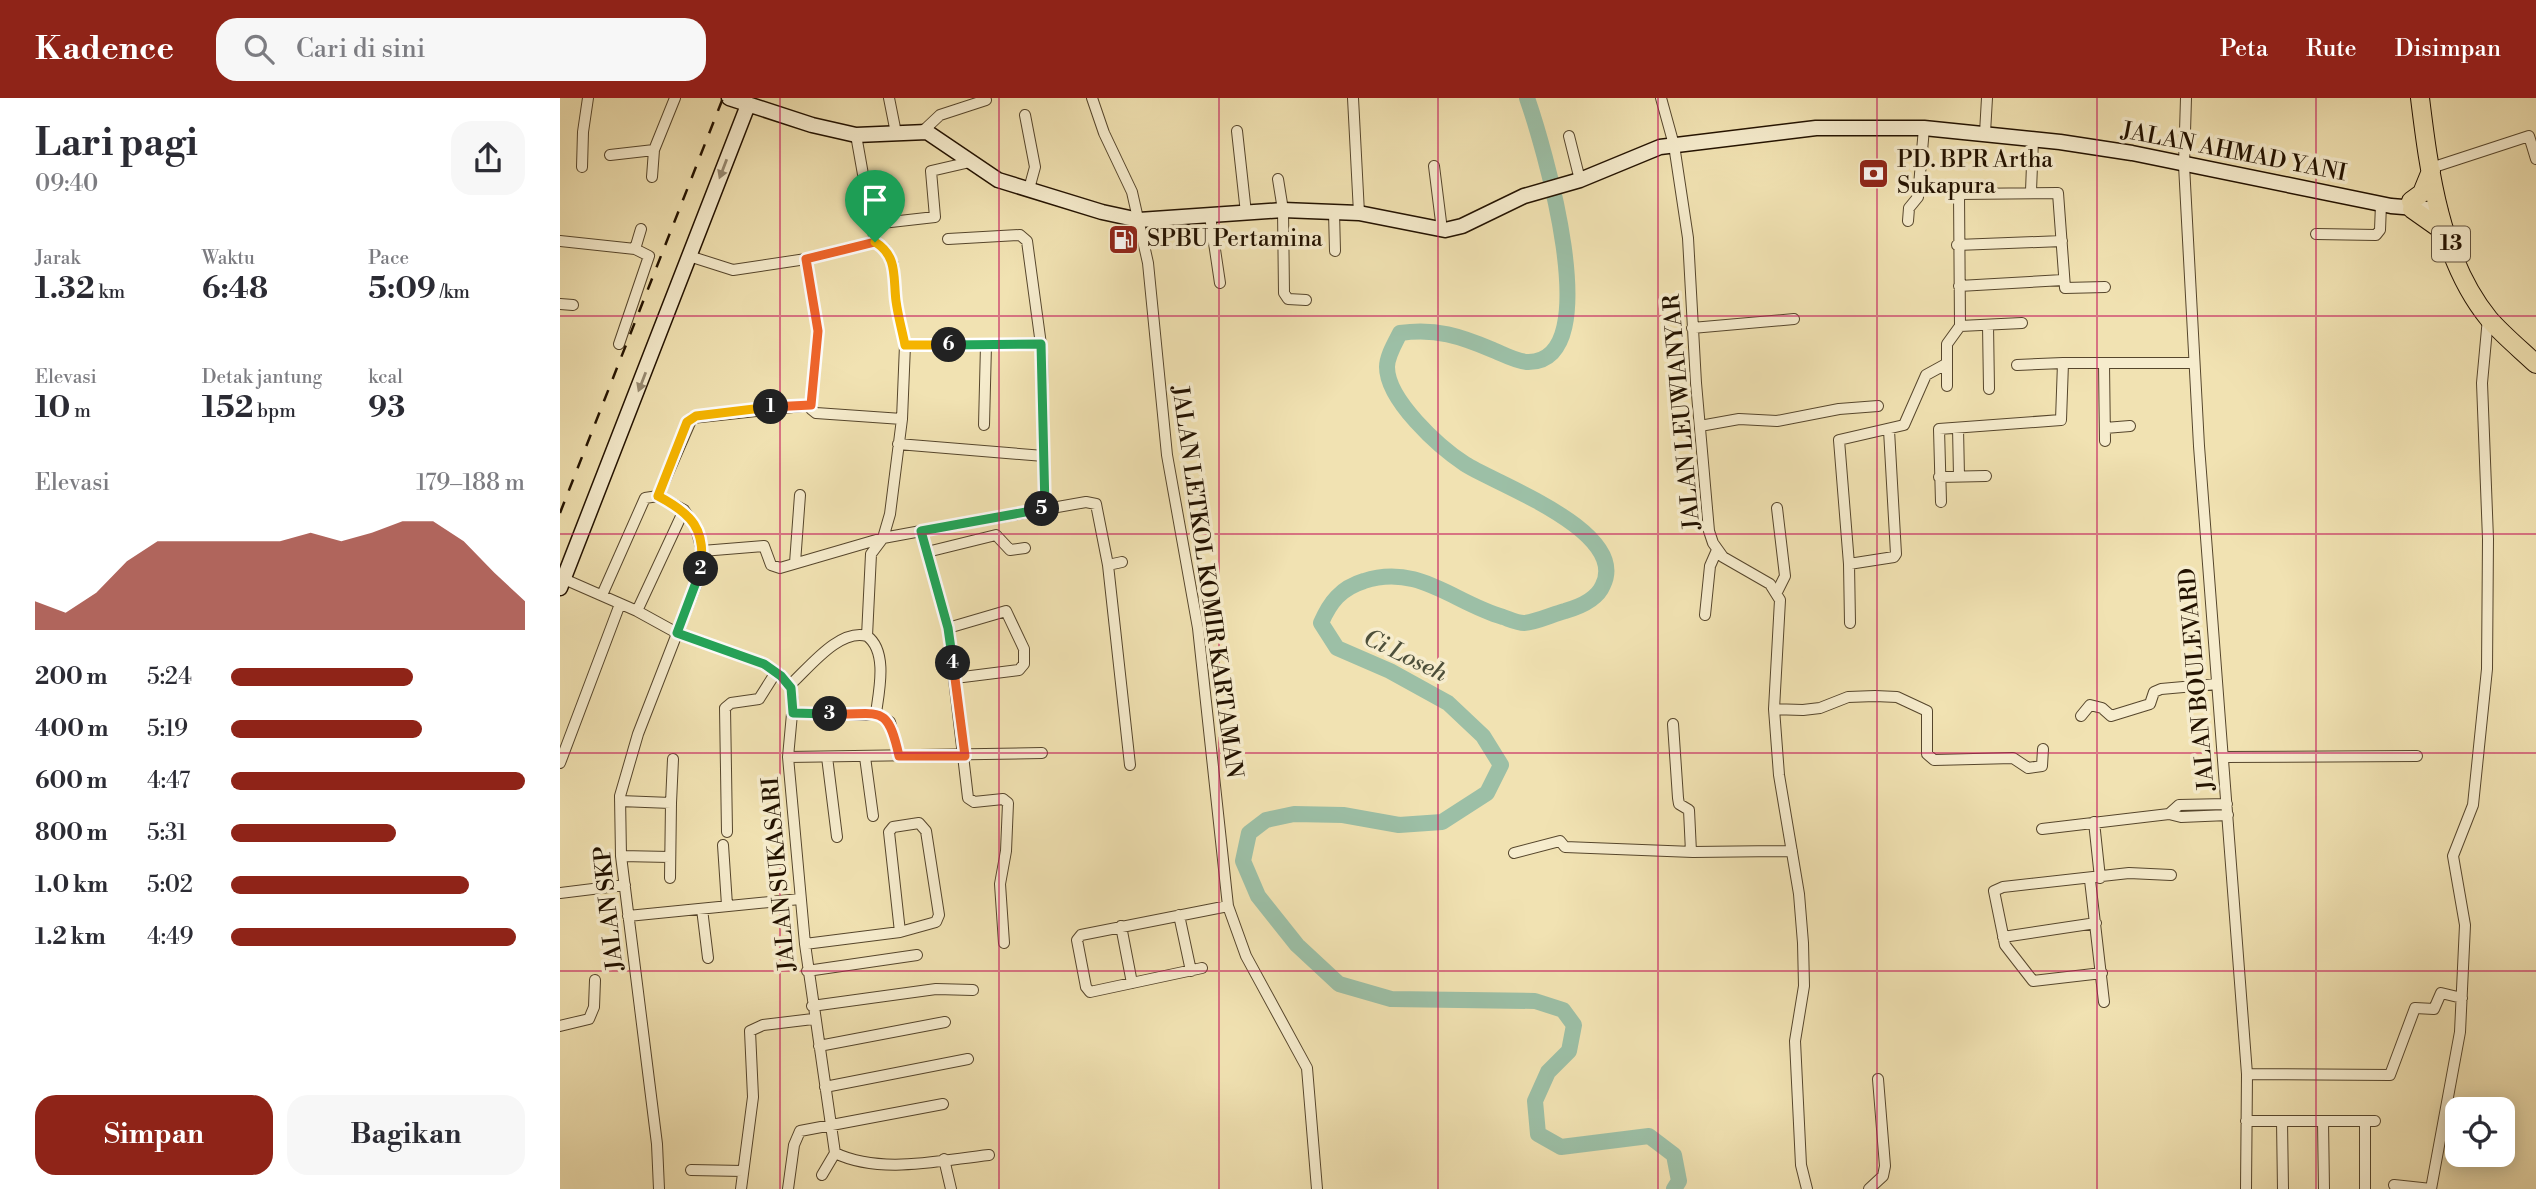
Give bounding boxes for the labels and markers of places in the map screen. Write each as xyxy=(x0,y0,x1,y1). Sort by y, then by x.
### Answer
place label: PD. BPR Artha Sukapura xyxy=(1897,146,2053,200)
bank icon: PD. BPR Artha Sukapura xyxy=(1857,156,1891,190)
pin xyxy=(845,170,905,242)
fuel station icon: SPBU Pertamina xyxy=(1107,222,1141,256)
place label: SPBU Pertamina xyxy=(1147,225,1323,253)
pin: 6 xyxy=(932,328,966,362)
pin: 1 xyxy=(754,390,788,424)
pin: 5 xyxy=(1024,492,1060,526)
pin: 2 xyxy=(684,552,718,587)
pin: 4 xyxy=(936,646,970,680)
pin: 3 xyxy=(812,696,848,732)

